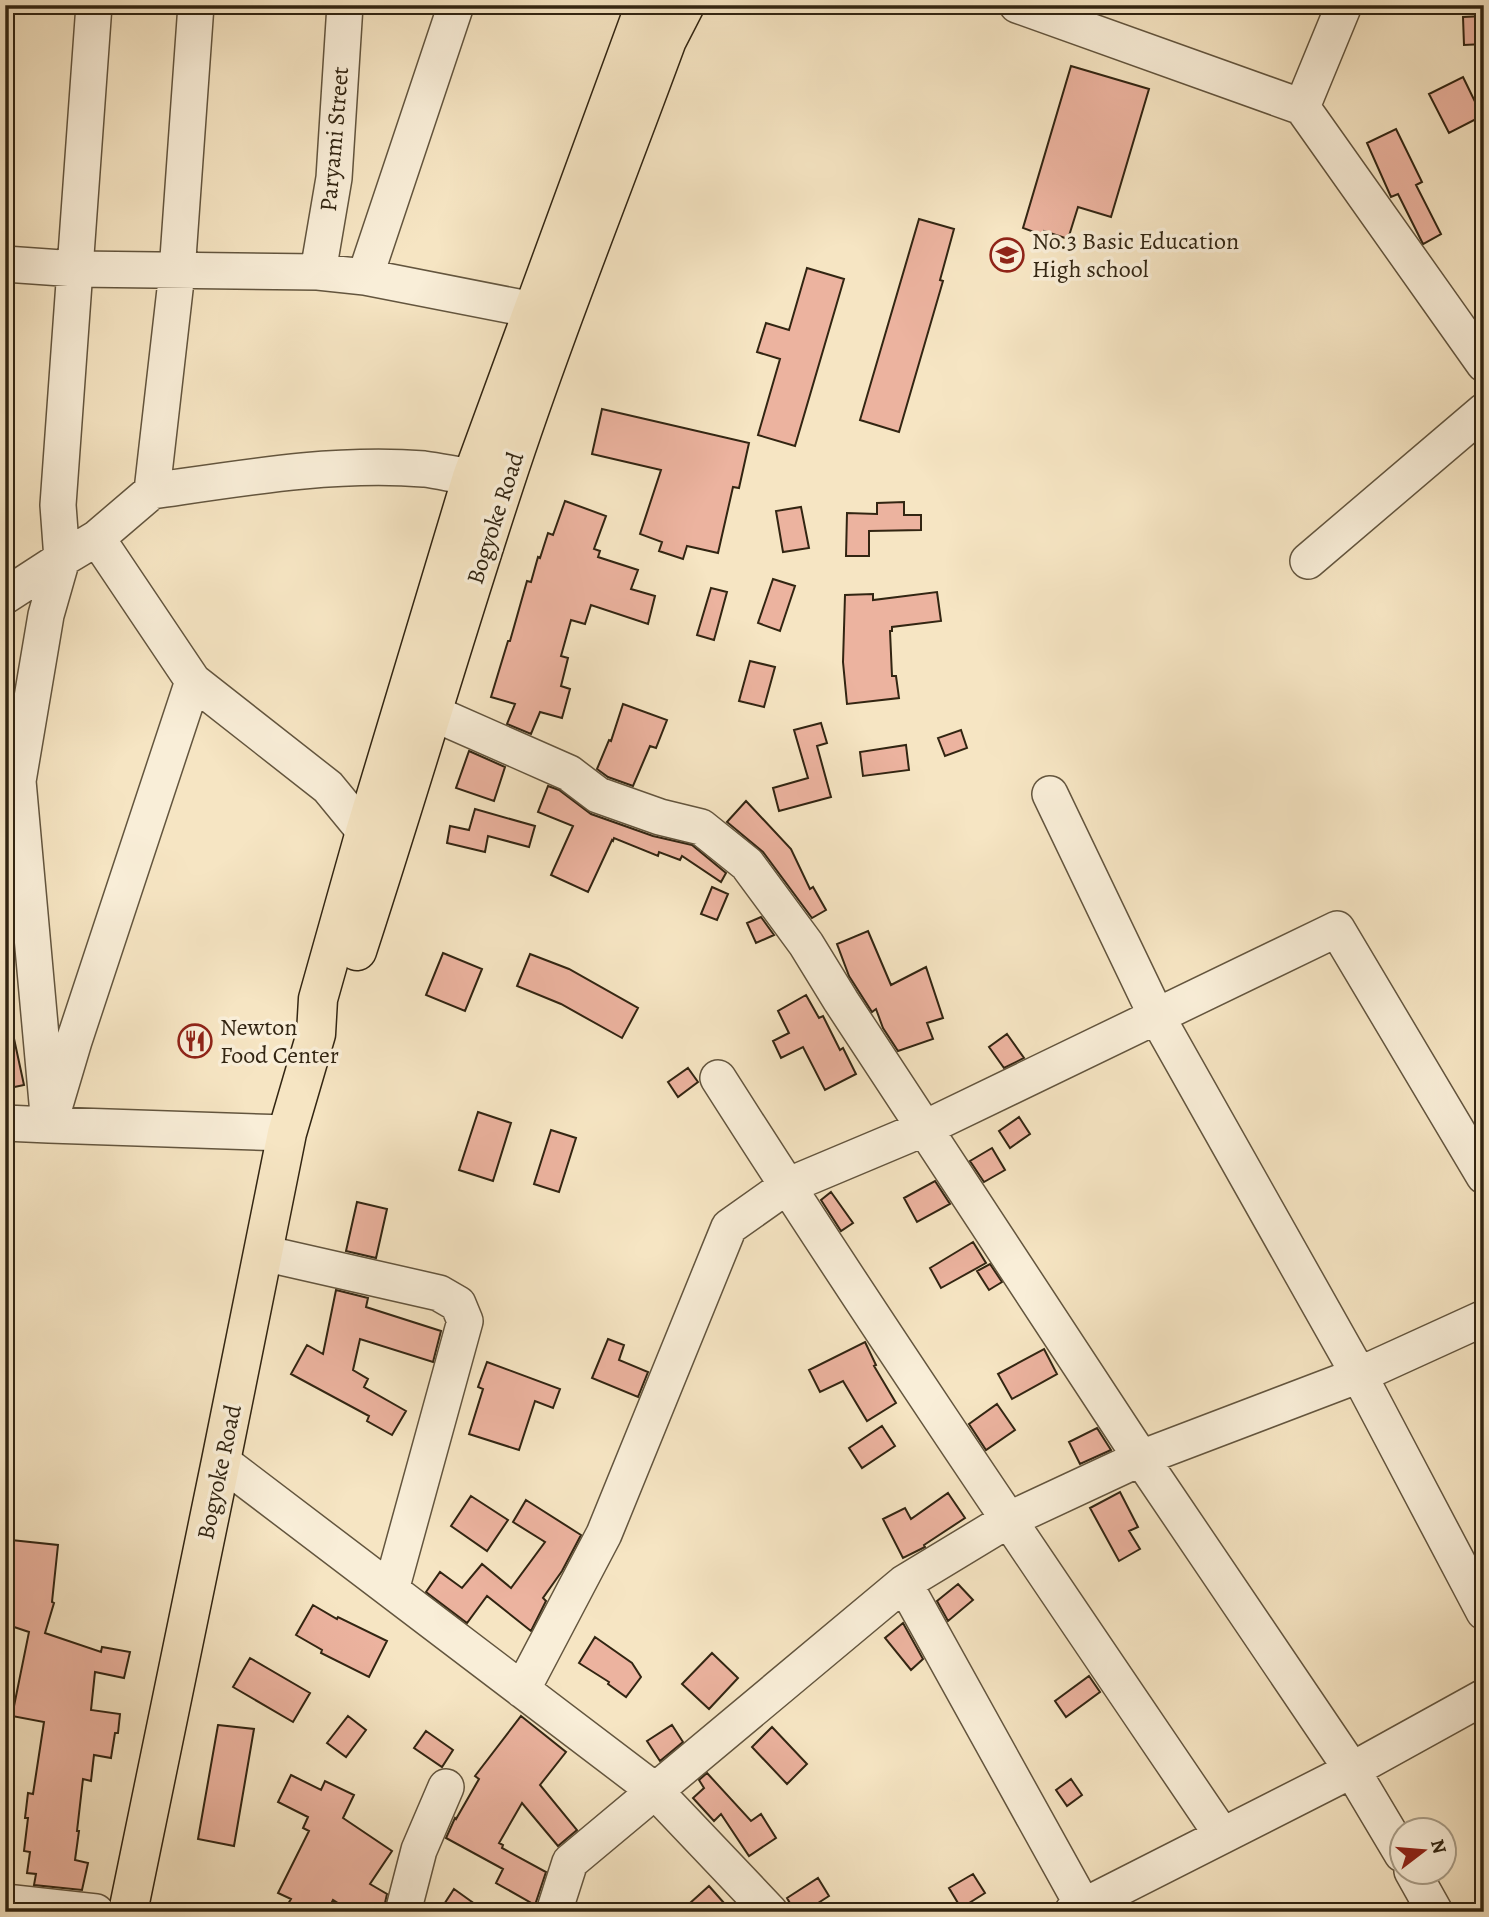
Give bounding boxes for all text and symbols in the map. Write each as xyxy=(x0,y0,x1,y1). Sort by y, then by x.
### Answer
street label: Paryami Street xyxy=(312,65,356,213)
place label: No.3 Basic Education High school xyxy=(1032,225,1239,285)
school or university icon: No.3 Basic Education High school xyxy=(988,236,1026,274)
street label: Bogyoke Road xyxy=(459,448,531,588)
place label: Newton Food Center xyxy=(220,1011,339,1071)
restaurant icon: Newton Food Center xyxy=(176,1022,214,1060)
street label: Bogyoke Road xyxy=(189,1401,249,1542)
north arrow xyxy=(1388,1815,1458,1885)
text: N xyxy=(1424,1836,1453,1857)

